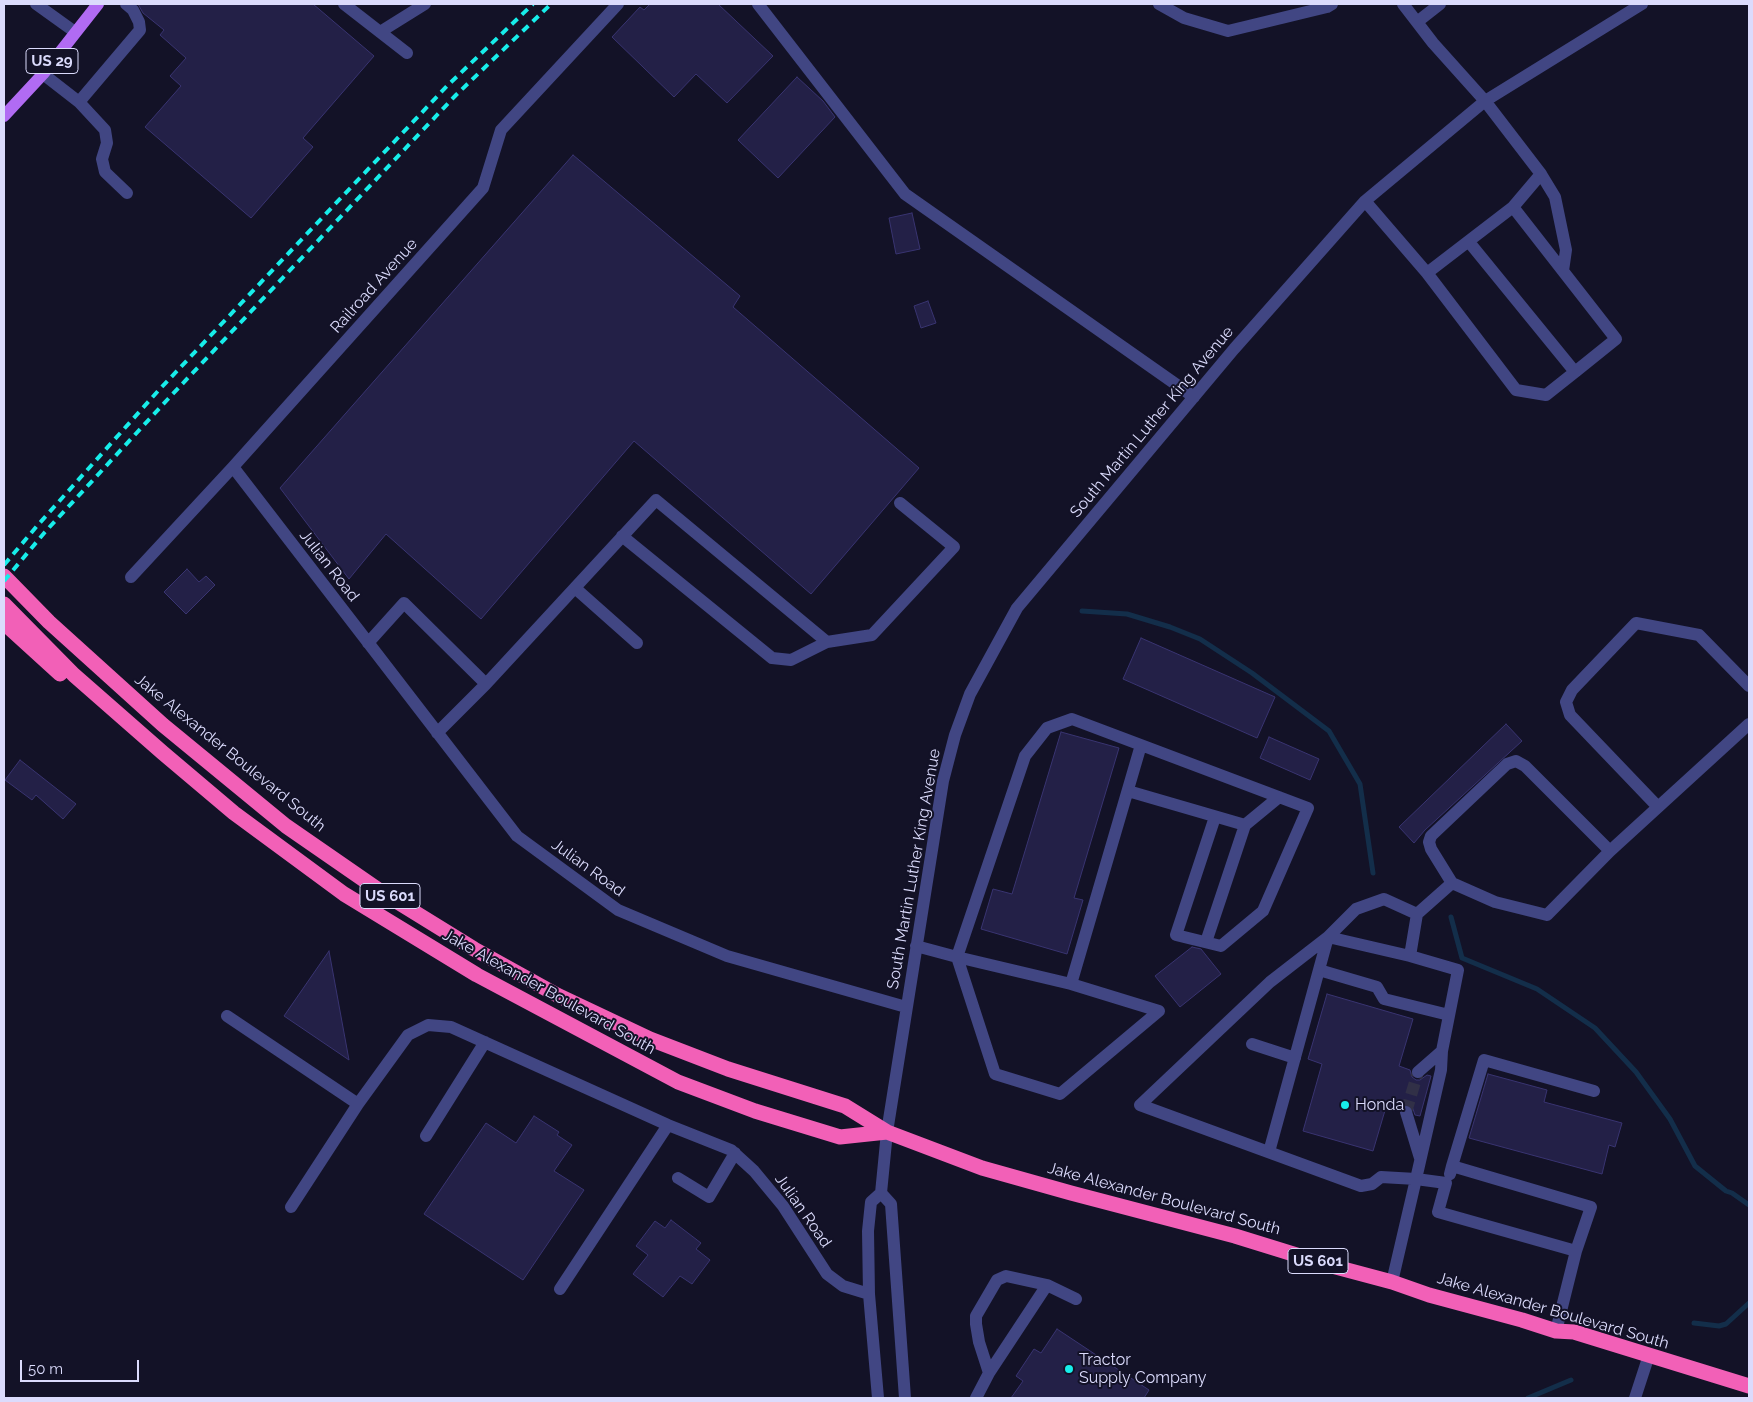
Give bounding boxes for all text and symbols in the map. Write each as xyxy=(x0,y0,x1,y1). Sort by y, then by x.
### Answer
road number: US 29 xyxy=(26,48,78,74)
street label: Railroad Avenue xyxy=(326,235,422,337)
street label: South Martin Luther King Avenue xyxy=(1066,322,1238,522)
street label: Julian Road xyxy=(295,526,363,606)
street label: Jake Alexander Boulevard South xyxy=(131,670,329,836)
street label: South Martin Luther King Avenue xyxy=(883,747,945,991)
street label: Julian Road xyxy=(548,835,628,901)
road number: US 601 xyxy=(360,884,420,908)
street label: Jake Alexander Boulevard South xyxy=(439,925,659,1059)
place label: Honda xyxy=(1355,1095,1404,1115)
marker: Honda xyxy=(1339,1099,1351,1111)
street label: Jake Alexander Boulevard South xyxy=(1046,1159,1282,1239)
street label: Julian Road xyxy=(771,1170,835,1252)
road number: US 601 xyxy=(1288,1248,1348,1274)
street label: Jake Alexander Boulevard South xyxy=(1435,1269,1671,1353)
scale bar xyxy=(22,1350,141,1382)
place label: Tractor Supply Company xyxy=(1079,1350,1206,1388)
text: 50 m xyxy=(28,1360,63,1378)
marker: Tractor Supply Company xyxy=(1063,1363,1075,1375)

